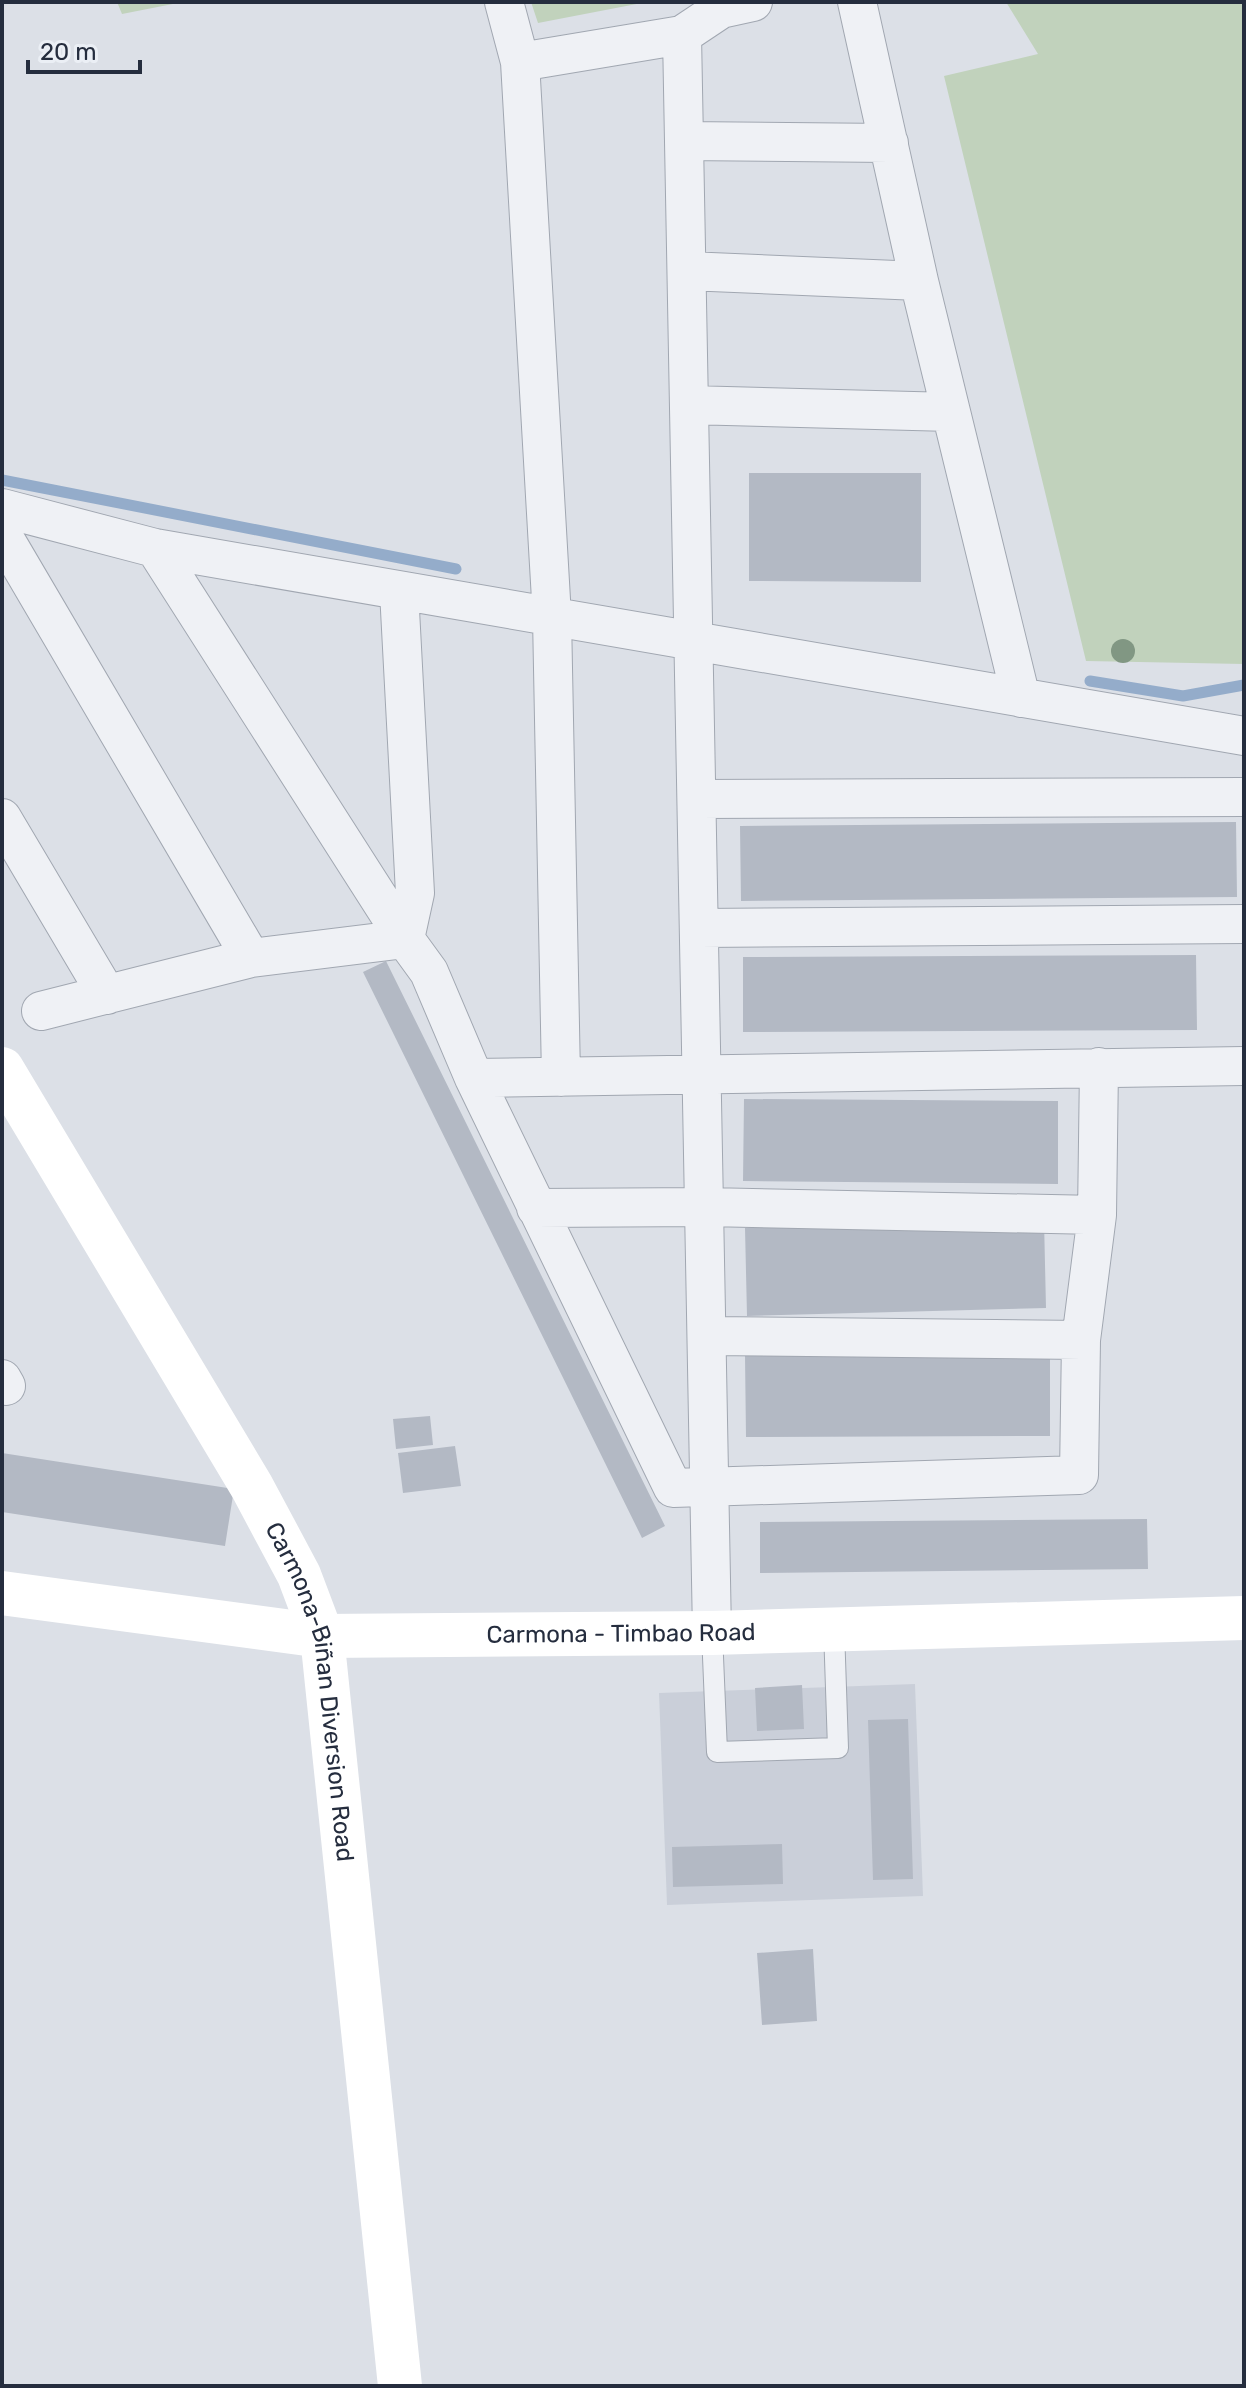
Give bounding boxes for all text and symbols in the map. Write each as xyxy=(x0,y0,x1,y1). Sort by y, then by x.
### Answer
scale bar xyxy=(28,24,140,74)
text: 20 m xyxy=(40,38,97,66)
street label: Carmona-Biñan Diversion Road xyxy=(259,1517,359,1863)
street label: Carmona - Timbao Road xyxy=(486,1618,756,1649)

